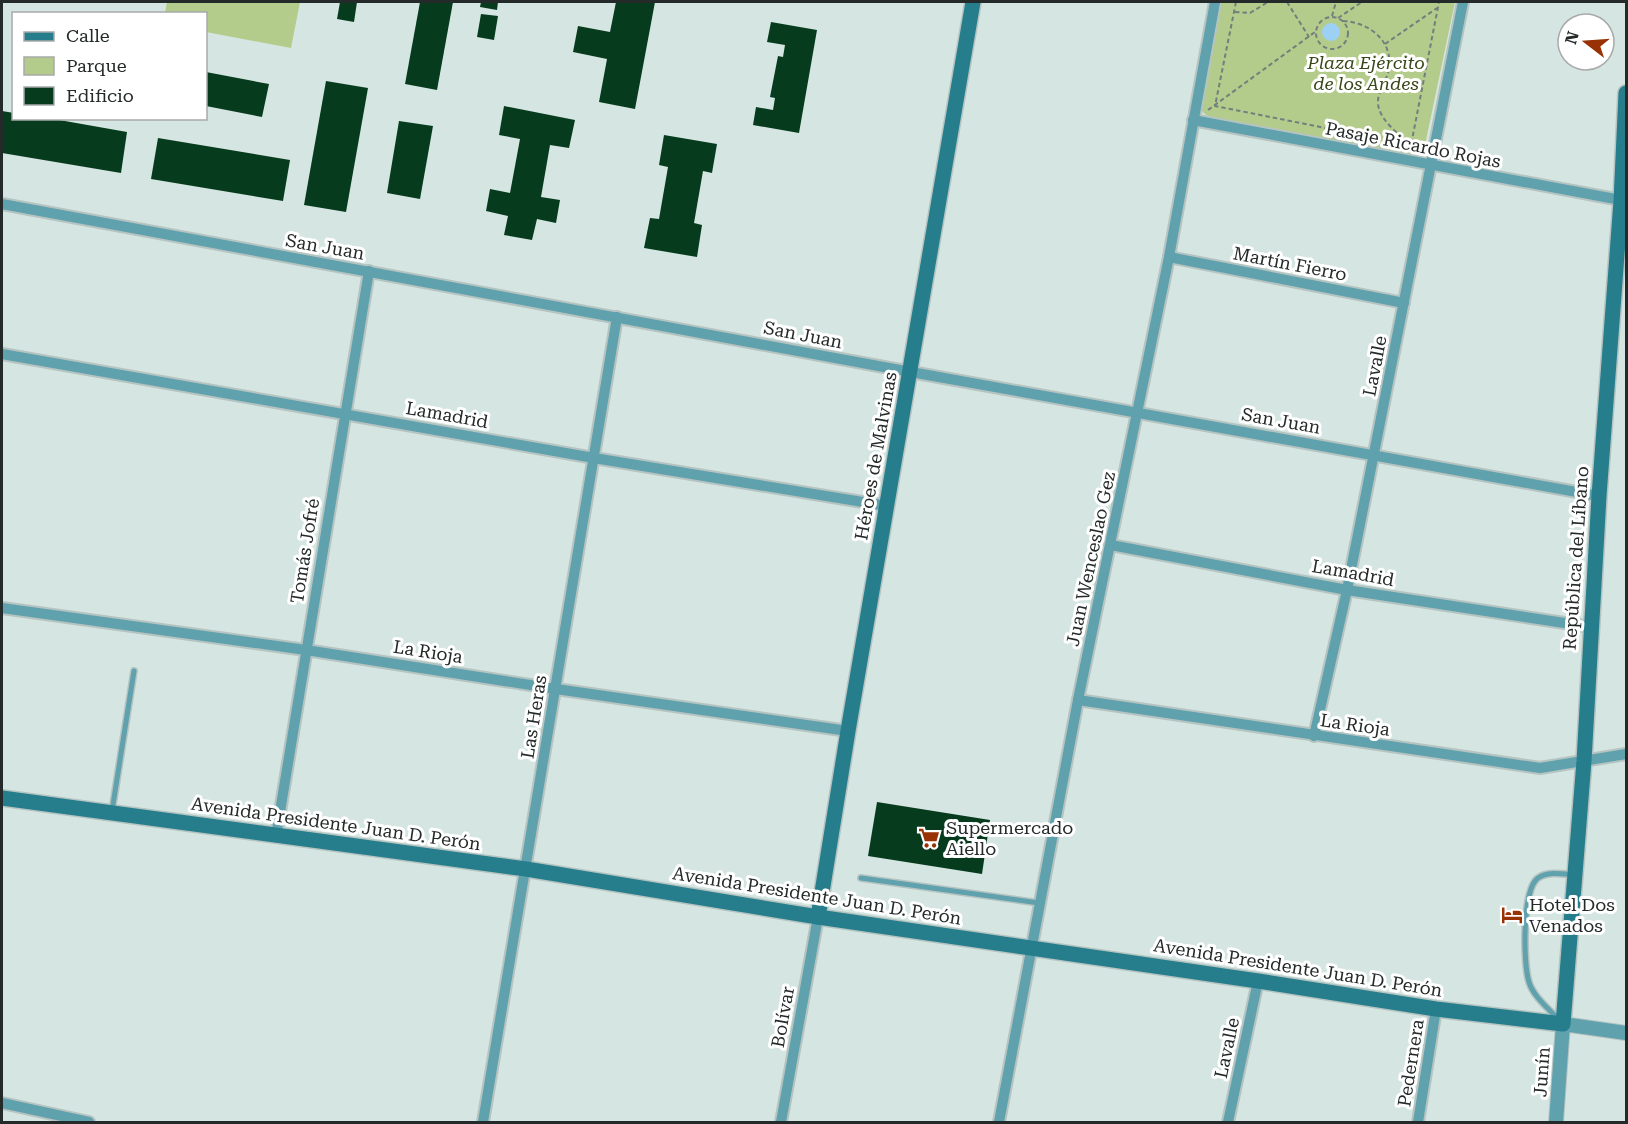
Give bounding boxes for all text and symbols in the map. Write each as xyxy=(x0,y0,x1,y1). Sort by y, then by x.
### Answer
legend xyxy=(12,12,207,120)
north arrow xyxy=(1556,12,1616,72)
text: Calle xyxy=(66,25,110,46)
text: N xyxy=(1561,29,1583,46)
park label: Plaza Ejército de los Andes xyxy=(1306,52,1425,94)
text: Parque xyxy=(66,55,127,76)
text: Edificio xyxy=(66,85,134,106)
street label: Pasaje Ricardo Rojas xyxy=(1324,117,1503,172)
street label: San Juan xyxy=(284,229,367,264)
street label: Martín Fierro xyxy=(1232,242,1349,285)
street label: San Juan xyxy=(762,317,845,352)
street label: Lavalle xyxy=(1358,334,1391,398)
street label: Héroes de Malvinas xyxy=(850,370,901,542)
street label: Lamadrid xyxy=(404,397,490,432)
street label: San Juan xyxy=(1240,403,1323,438)
street label: República del Líbano xyxy=(1559,465,1592,651)
street label: Juan Wenceslao Gez xyxy=(1062,469,1119,648)
street label: Tomás Jofré xyxy=(286,497,323,605)
street label: Lamadrid xyxy=(1310,555,1396,590)
street label: La Rioja xyxy=(392,636,465,667)
street label: Las Heras xyxy=(517,674,550,760)
street label: La Rioja xyxy=(1319,709,1391,740)
street label: Avenida Presidente Juan D. Perón xyxy=(190,793,483,854)
place label: Supermercado Aiello xyxy=(946,817,1073,859)
supermarket icon: Supermercado Aiello xyxy=(917,826,941,850)
street label: Avenida Presidente Juan D. Perón xyxy=(671,862,963,929)
place label: Hotel Dos Venados xyxy=(1529,894,1615,936)
hotel icon: Hotel Dos Venados xyxy=(1500,903,1524,927)
street label: Avenida Presidente Juan D. Perón xyxy=(1152,934,1444,1001)
street label: Bolívar xyxy=(767,985,798,1049)
street label: Lavalle xyxy=(1210,1016,1243,1080)
street label: Pedernera xyxy=(1393,1017,1428,1108)
street label: Junín xyxy=(1529,1046,1554,1098)

